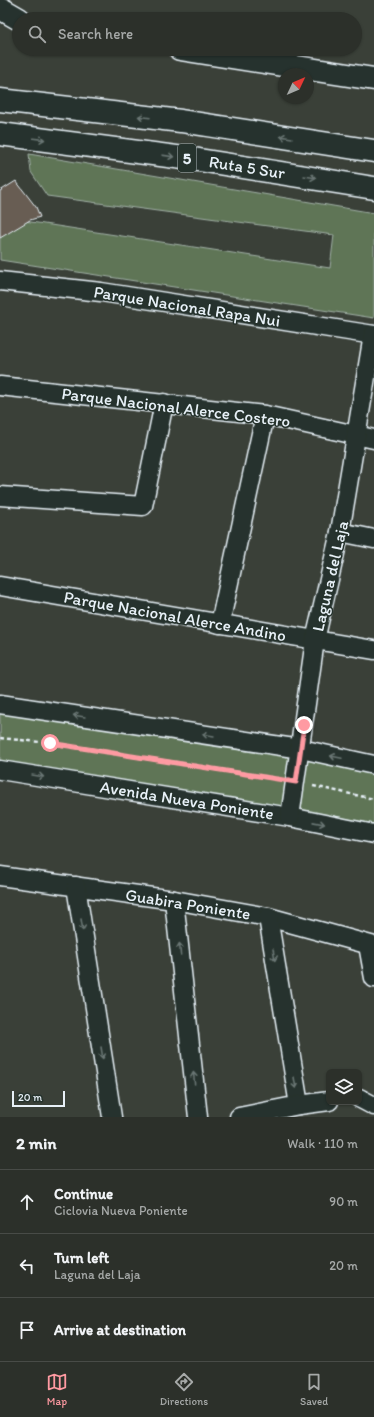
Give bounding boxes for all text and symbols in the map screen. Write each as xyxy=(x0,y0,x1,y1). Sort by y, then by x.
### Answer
search box xyxy=(12,12,362,56)
icon: search xyxy=(26,23,48,45)
text: Search here xyxy=(58,25,133,43)
north arrow xyxy=(278,68,314,104)
one-way arrow xyxy=(138,113,151,121)
one-way arrow xyxy=(280,133,293,141)
one-way arrow xyxy=(32,135,45,143)
road number: 5 xyxy=(178,144,196,172)
street label: Ruta 5 Sur xyxy=(208,151,287,183)
one-way arrow xyxy=(161,152,174,160)
one-way arrow xyxy=(303,173,316,181)
street label: Parque Nacional Rapa Nui xyxy=(92,281,282,331)
street label: Parque Nacional Alerce Costero xyxy=(61,383,291,431)
street label: Laguna del Laja xyxy=(308,518,353,633)
street label: Parque Nacional Alerce Andino xyxy=(62,587,288,645)
one-way arrow xyxy=(73,712,86,720)
route end xyxy=(295,716,313,734)
one-way arrow xyxy=(202,731,215,739)
route start xyxy=(41,734,59,752)
one-way arrow xyxy=(330,752,343,760)
one-way arrow xyxy=(32,772,45,780)
street label: Avenida Nueva Poniente xyxy=(99,776,275,824)
one-way arrow xyxy=(312,819,325,827)
street label: Guabira Poniente xyxy=(124,884,252,924)
one-way arrow xyxy=(78,918,86,931)
one-way arrow xyxy=(176,943,184,956)
one-way arrow xyxy=(270,948,278,961)
one-way arrow xyxy=(98,1046,106,1059)
map controls xyxy=(326,1069,362,1105)
button: layers xyxy=(326,1069,362,1105)
one-way arrow xyxy=(190,1072,198,1085)
one-way arrow xyxy=(292,1077,300,1090)
scale bar xyxy=(12,1089,65,1108)
text: 20 m xyxy=(18,1091,42,1104)
text: 2 min xyxy=(16,1133,56,1153)
text: Walk · 110 m xyxy=(287,1136,358,1151)
text: Continue xyxy=(54,1185,113,1203)
icon: ahead xyxy=(16,1191,38,1213)
text: 90 m xyxy=(329,1194,358,1209)
text: Ciclovia Nueva Poniente xyxy=(54,1203,188,1218)
text: Turn left xyxy=(54,1249,109,1267)
icon: left xyxy=(16,1255,38,1277)
text: 20 m xyxy=(329,1258,358,1273)
text: Laguna del Laja xyxy=(54,1267,141,1282)
icon: arrive xyxy=(16,1319,38,1341)
text: Arrive at destination xyxy=(54,1321,186,1339)
tab: Map xyxy=(46,1371,68,1408)
tab: Directions xyxy=(160,1371,208,1408)
tab: Saved xyxy=(300,1371,328,1408)

